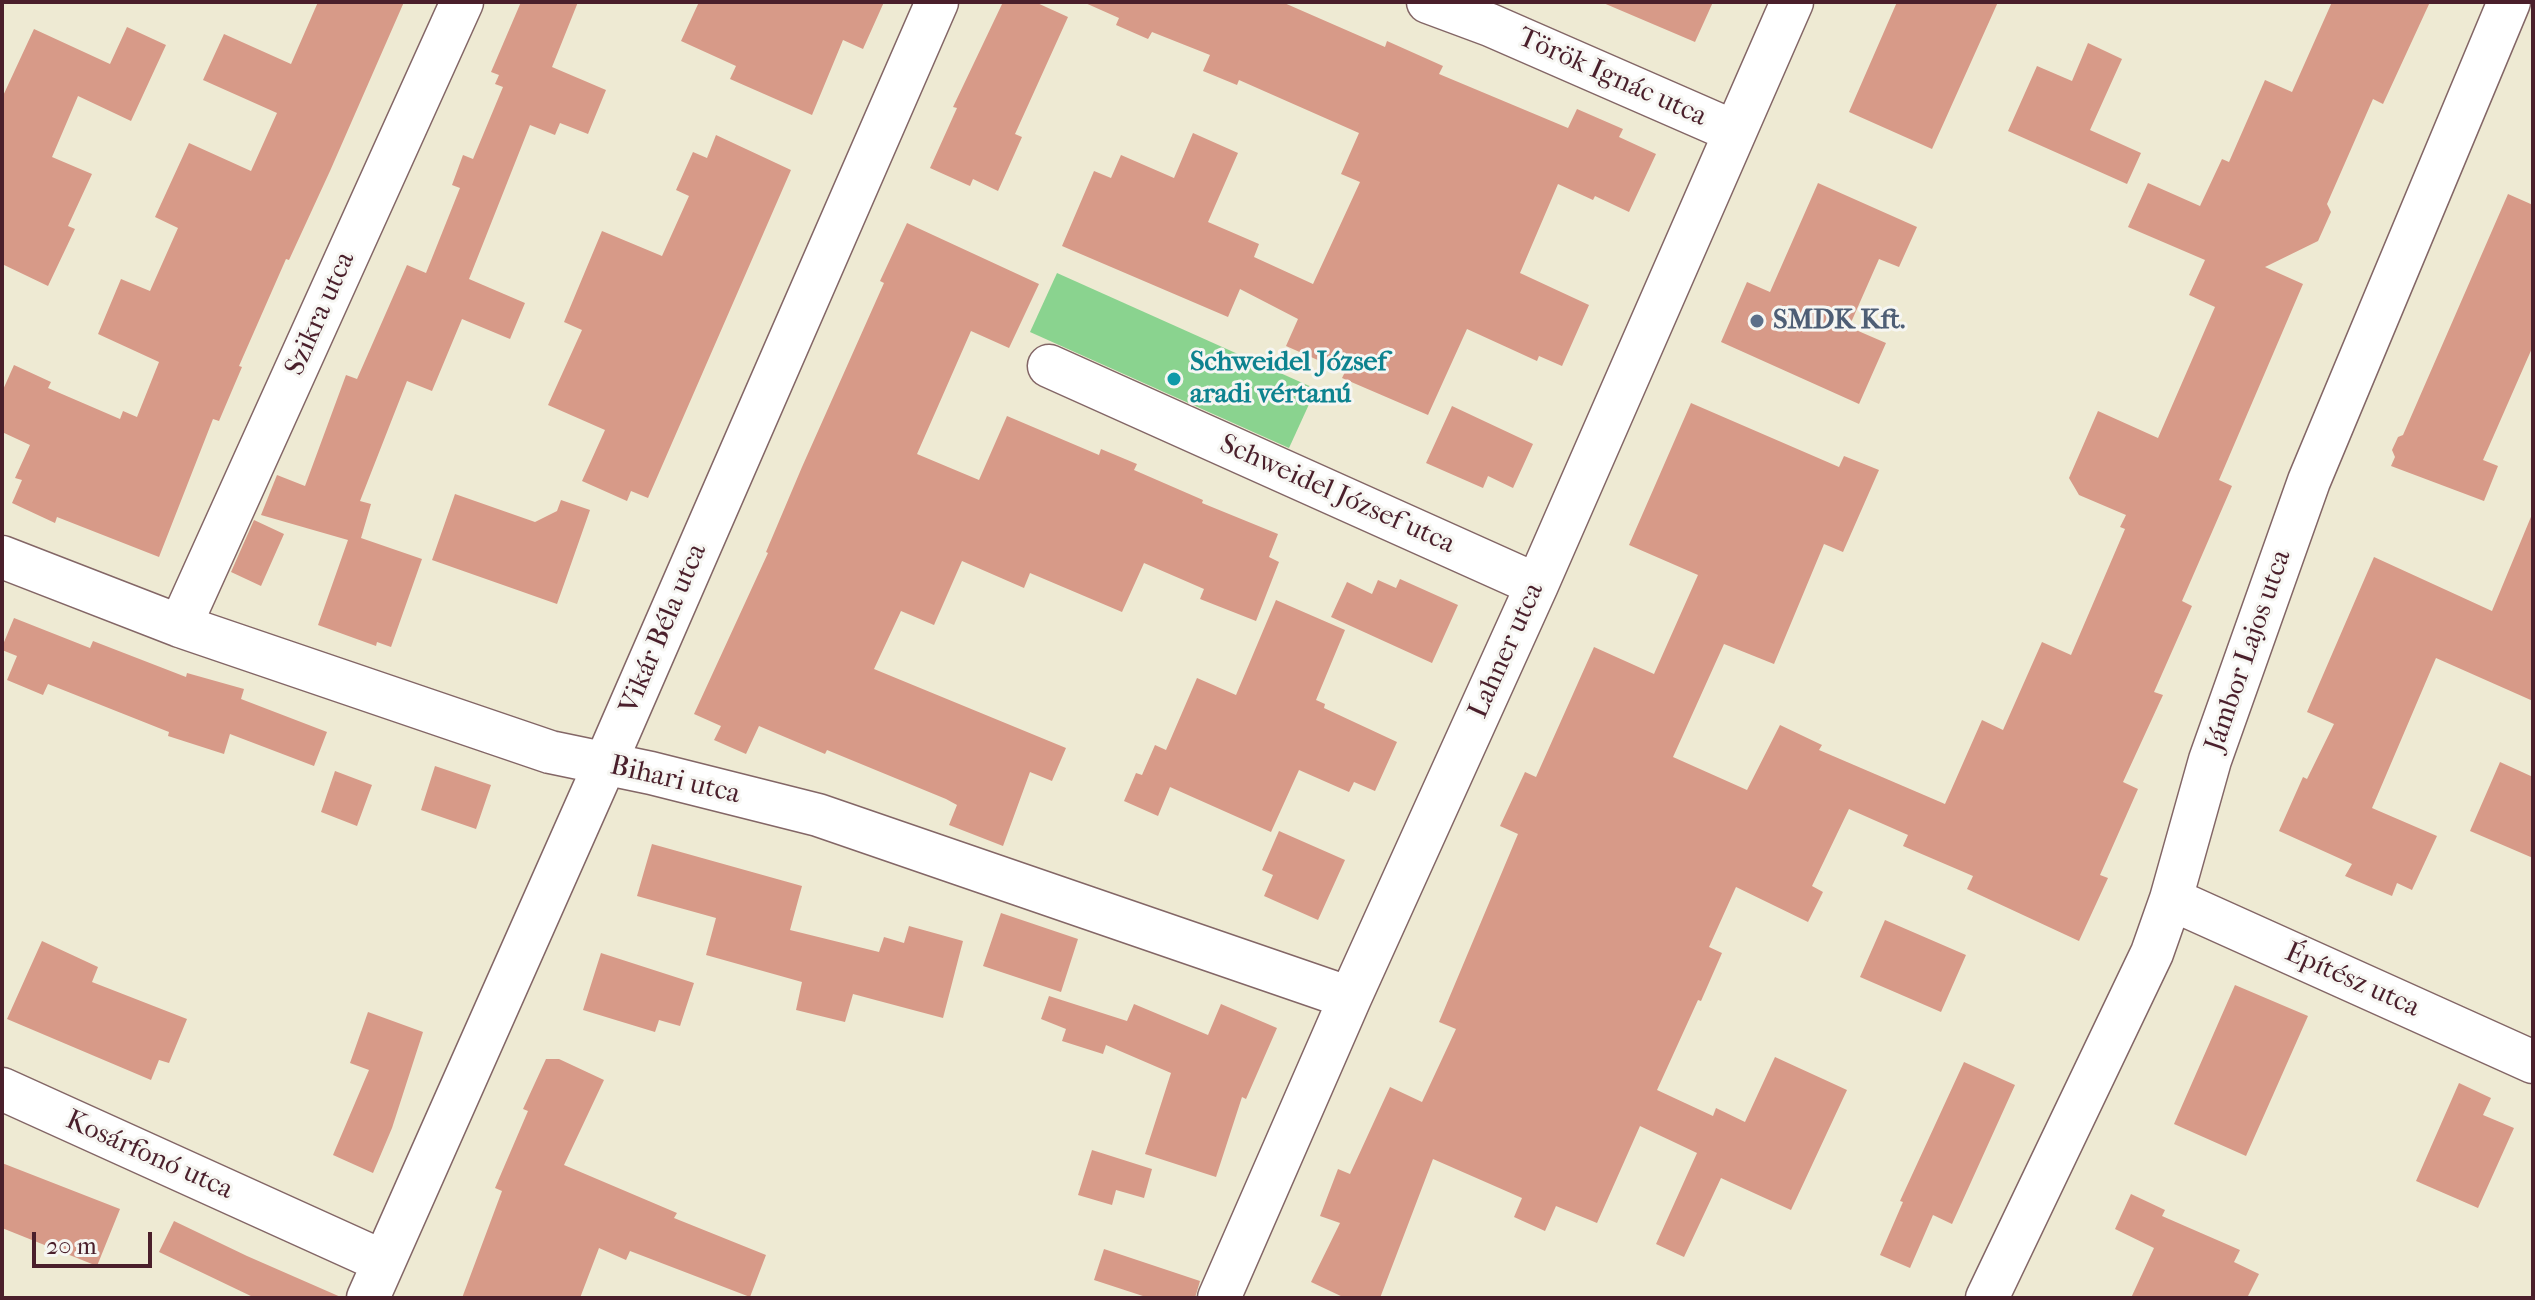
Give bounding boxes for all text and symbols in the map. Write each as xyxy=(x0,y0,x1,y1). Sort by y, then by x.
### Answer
street label: Török Ignác utca xyxy=(1512,21,1712,135)
street label: Szikra utca xyxy=(279,247,363,381)
place label: SMDK Kft. xyxy=(1773,304,1905,338)
marker: SMDK Kft. xyxy=(1748,312,1766,330)
place label: Schweidel József aradi vértanú xyxy=(1190,346,1387,412)
marker: Schweidel József aradi vértanú xyxy=(1165,370,1183,388)
street label: Schweidel József utca xyxy=(1214,428,1460,562)
street label: Vikár Béla utca xyxy=(613,539,715,719)
street label: Jámbor Lajos utca xyxy=(2199,546,2299,756)
street label: Lahner utca xyxy=(1462,578,1552,724)
street label: Bihari utca xyxy=(607,750,743,812)
street label: Építész utca xyxy=(2279,936,2425,1026)
street label: Kosárfonó utca xyxy=(60,1104,238,1208)
scale bar xyxy=(36,1216,156,1266)
text: 20 m xyxy=(46,1232,97,1260)

